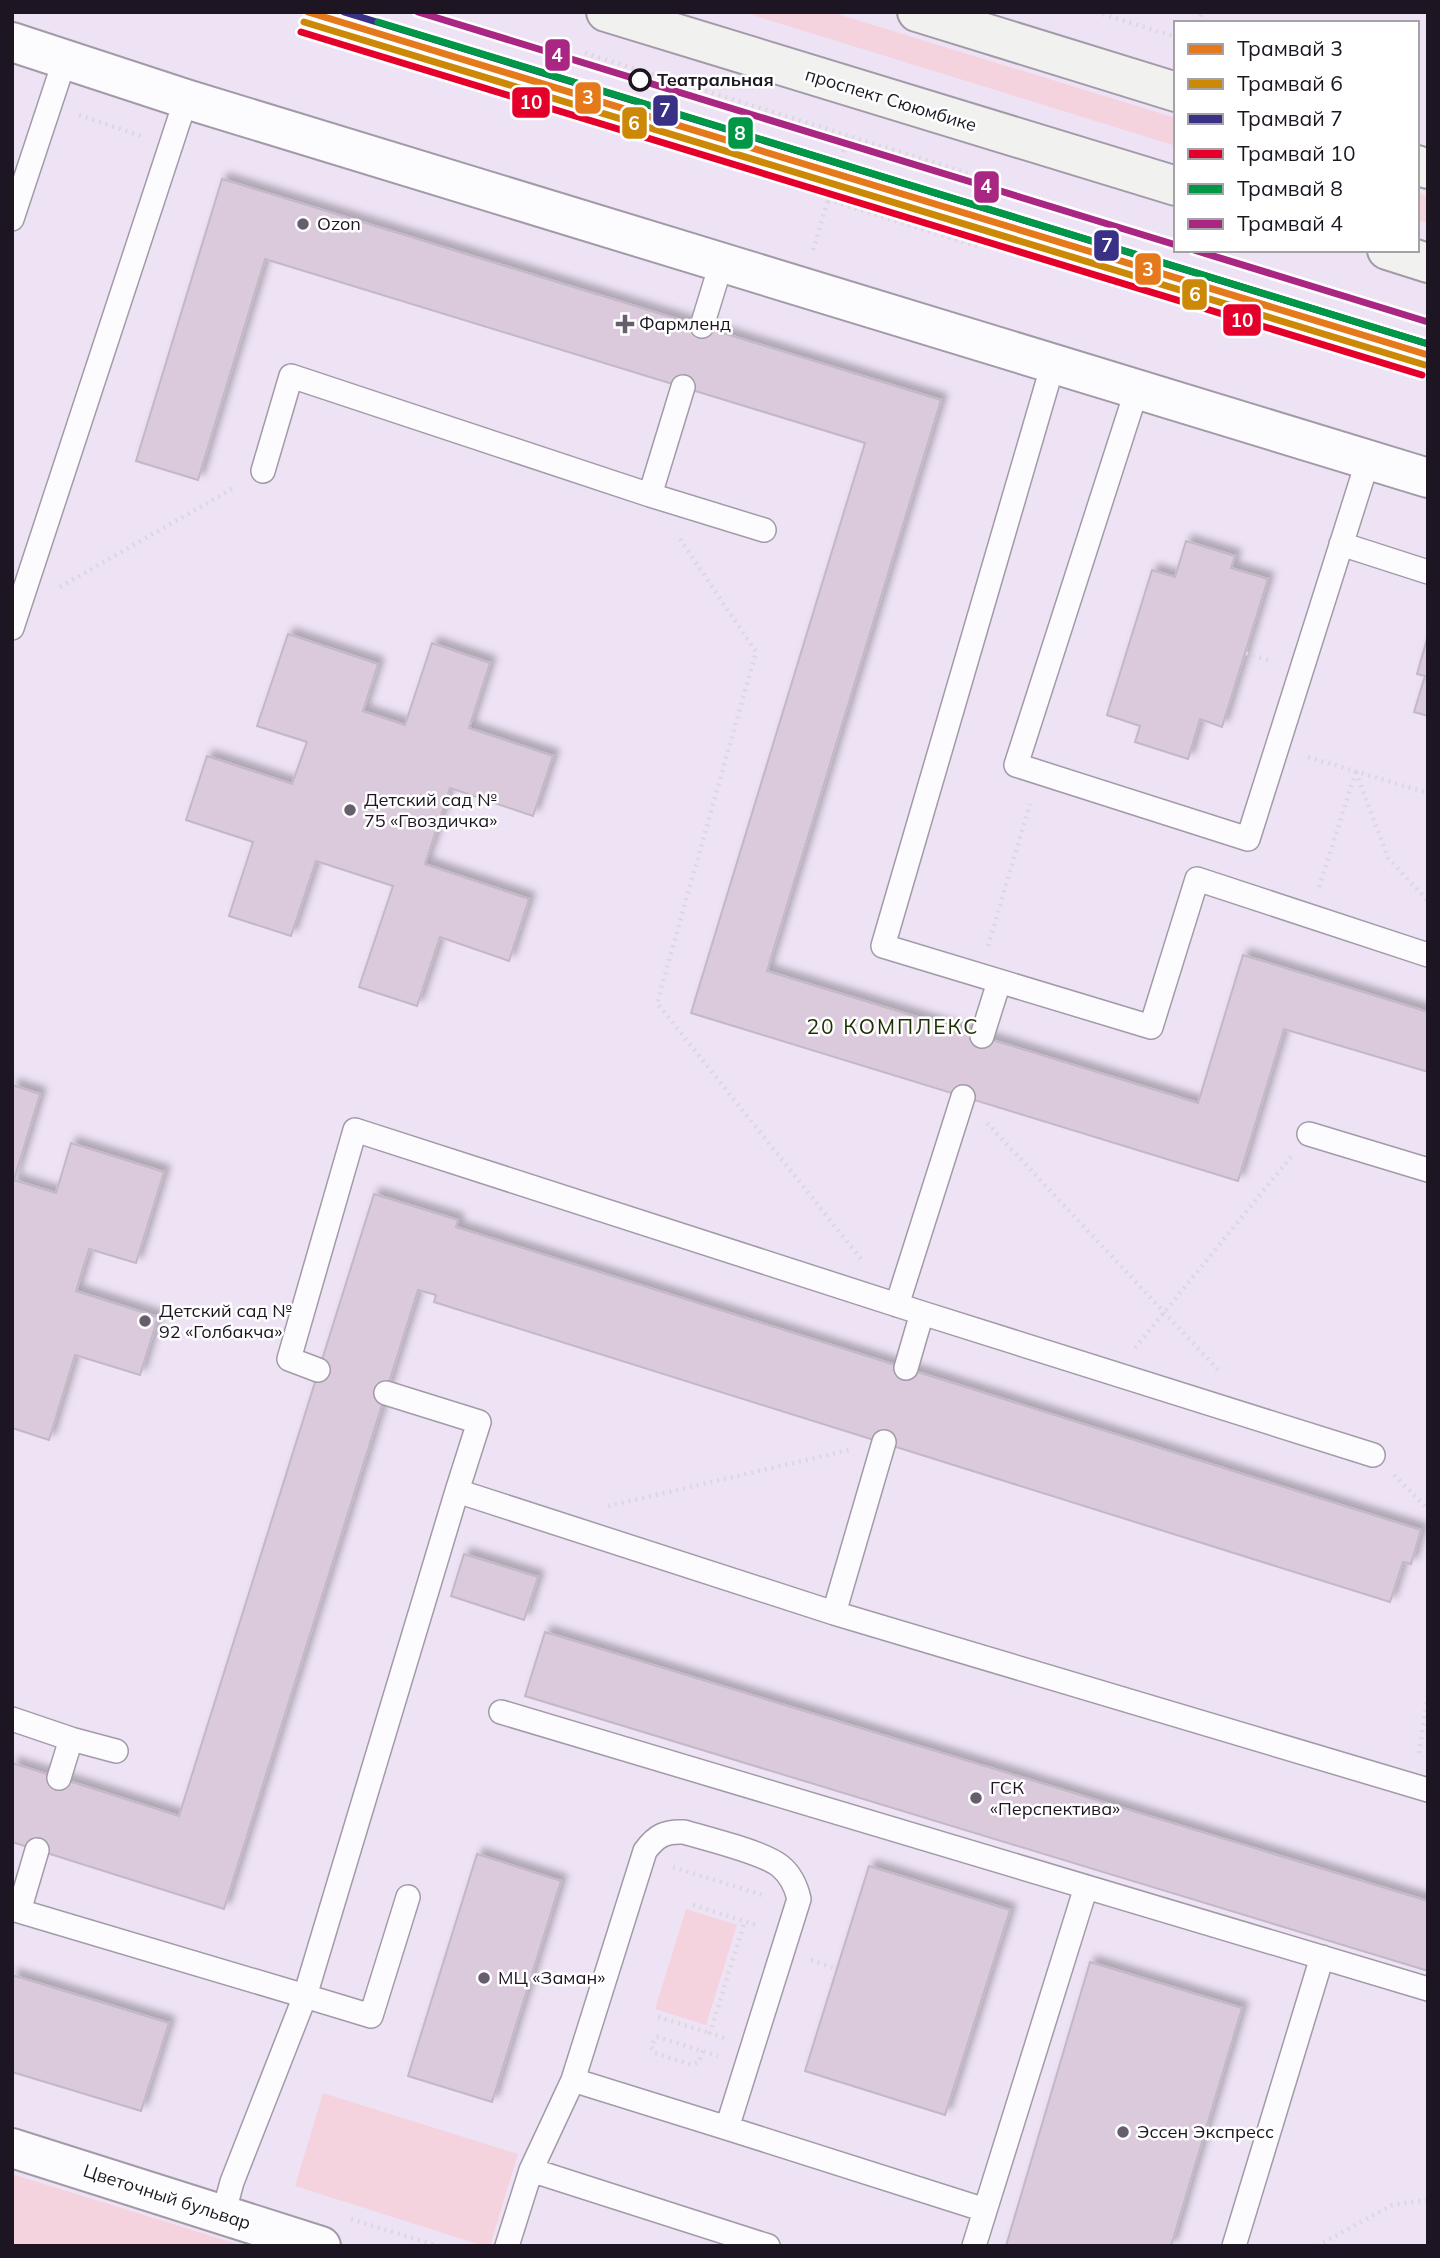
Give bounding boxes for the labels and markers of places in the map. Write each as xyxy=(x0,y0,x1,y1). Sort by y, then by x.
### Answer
place label: Театральная xyxy=(657,68,774,91)
marker: Театральная xyxy=(629,69,651,91)
place label: Ozon xyxy=(317,212,361,235)
marker: Ozon xyxy=(295,216,311,232)
place label: Фармленд xyxy=(639,312,731,335)
marker: Фармленд xyxy=(617,316,633,332)
place label: Детский сад № 75 «Гвоздичка» xyxy=(364,788,497,832)
marker: Детский сад № 75 «Гвоздичка» xyxy=(342,802,358,818)
place label: Детский сад № 92 «Голбакча» xyxy=(159,1299,292,1343)
marker: Детский сад № 92 «Голбакча» xyxy=(137,1313,153,1329)
place label: ГСК «Перспектива» xyxy=(990,1776,1120,1820)
marker: ГСК «Перспектива» xyxy=(968,1790,984,1806)
place label: МЦ «Заман» xyxy=(498,1966,605,1989)
marker: МЦ «Заман» xyxy=(476,1970,492,1986)
place label: Эссен Экспресс xyxy=(1137,2120,1274,2143)
marker: Эссен Экспресс xyxy=(1115,2124,1131,2140)

